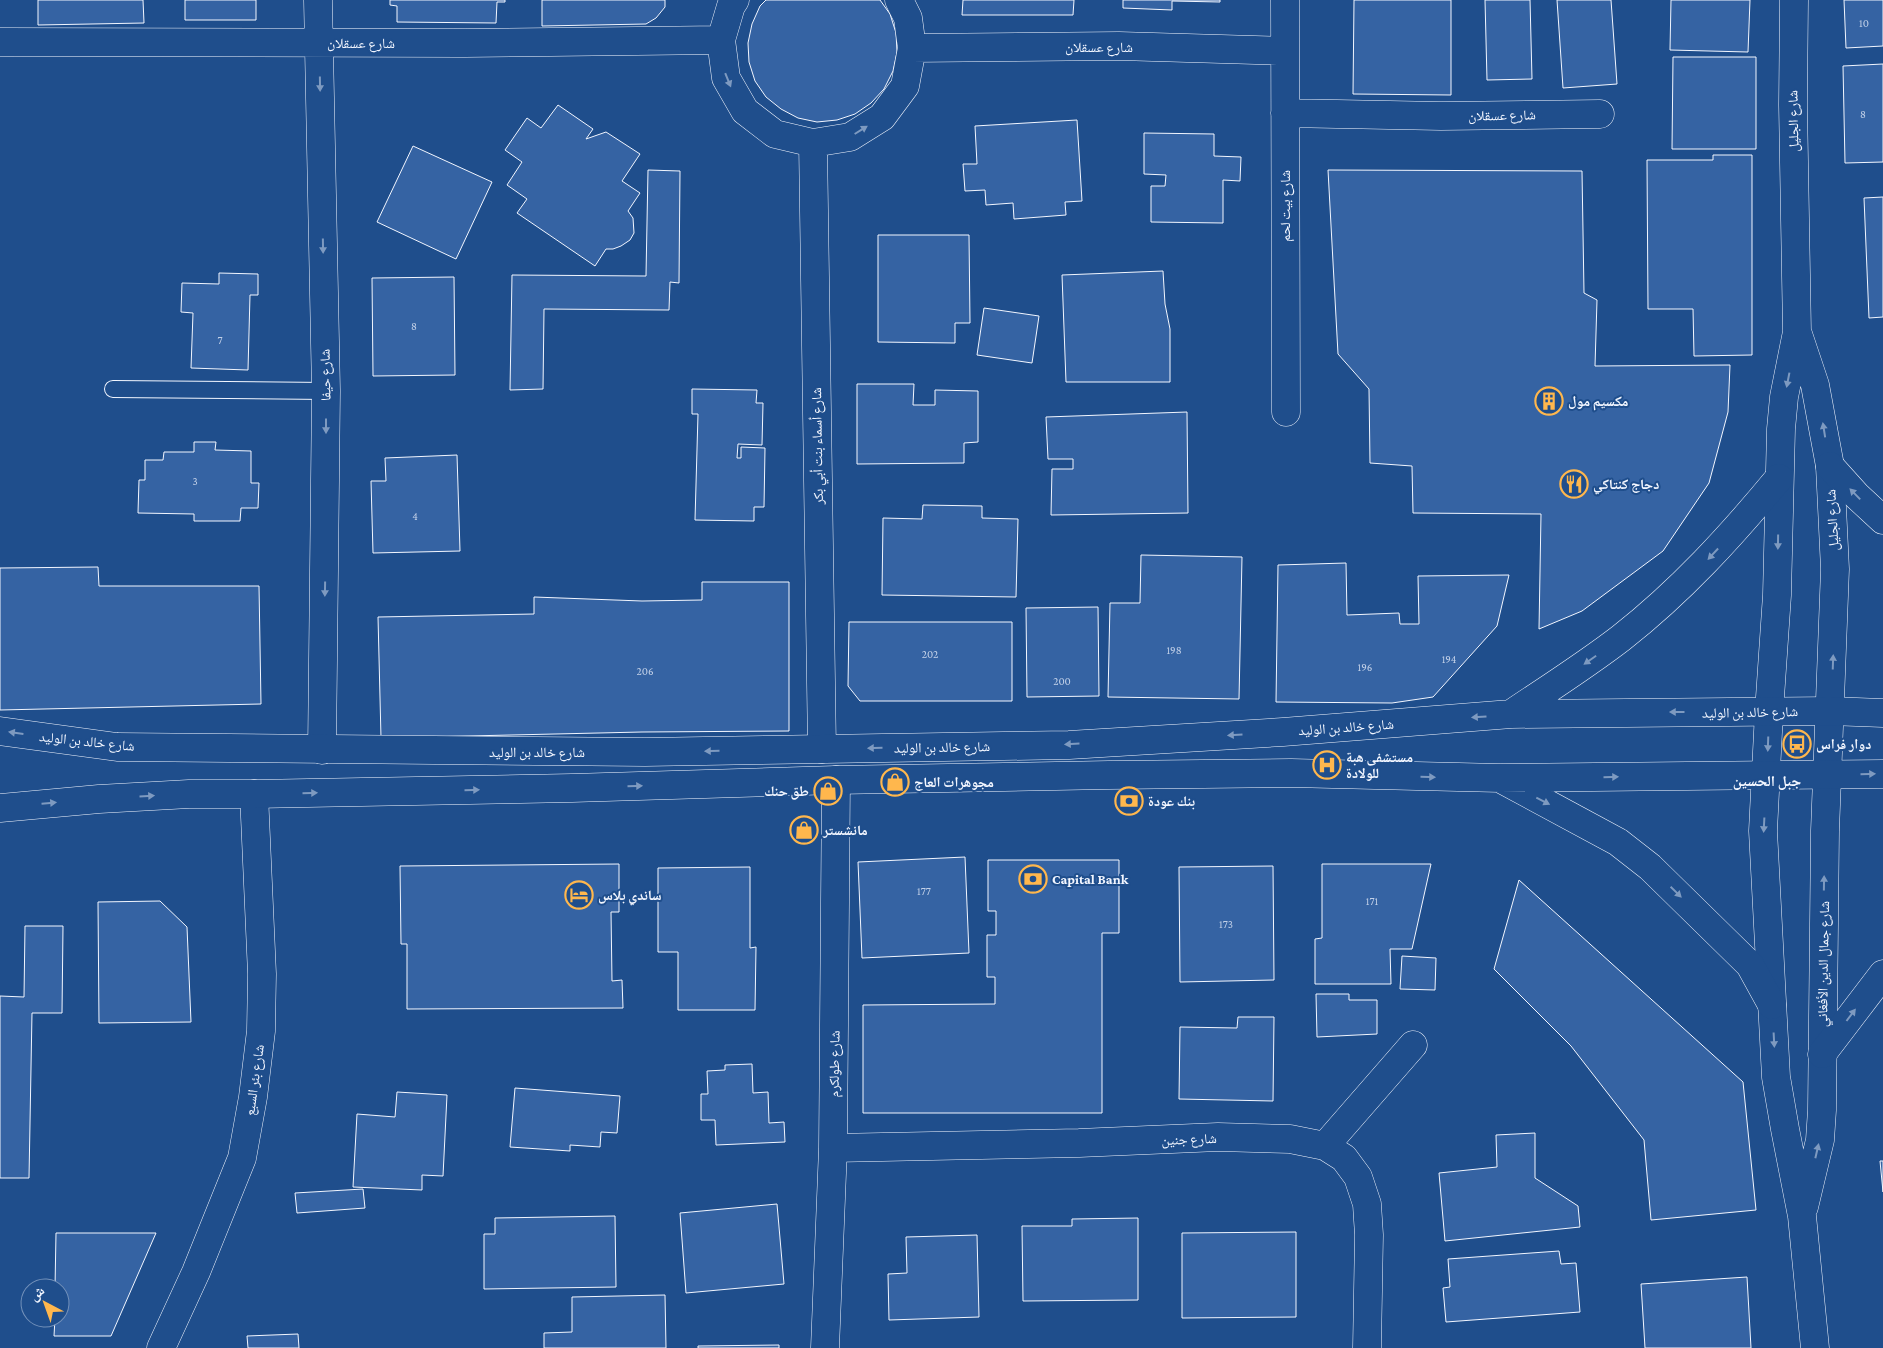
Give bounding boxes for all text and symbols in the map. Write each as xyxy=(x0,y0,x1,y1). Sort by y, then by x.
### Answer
house number: 10 xyxy=(1859,17,1869,29)
street label: شارع عسقلان xyxy=(327,35,395,53)
street label: شارع عسقلان xyxy=(1065,39,1133,57)
one-way arrow xyxy=(724,73,732,88)
one-way arrow xyxy=(316,76,324,92)
street label: شارع الجليل xyxy=(1784,90,1804,152)
street label: شارع عسقلان xyxy=(1468,106,1536,126)
house number: 8 xyxy=(1860,108,1866,120)
one-way arrow xyxy=(854,126,867,135)
street label: شارع بيت لحم xyxy=(1277,170,1295,242)
one-way arrow xyxy=(319,238,327,254)
house number: 8 xyxy=(411,320,417,332)
house number: 7 xyxy=(217,334,223,346)
street label: شارع حيفا xyxy=(317,349,335,401)
one-way arrow xyxy=(1783,372,1791,388)
building icon: مكسيم مول xyxy=(1534,386,1564,416)
street label: شارع أسماء بنت أبي بكر xyxy=(808,387,830,506)
place label: مكسيم مول xyxy=(1568,393,1628,411)
one-way arrow xyxy=(322,418,330,434)
one-way arrow xyxy=(1820,422,1828,438)
restaurant icon: دجاج كنتاكي xyxy=(1559,469,1589,499)
house number: 3 xyxy=(192,475,198,487)
place label: دجاج كنتاكي xyxy=(1593,476,1659,495)
one-way arrow xyxy=(1849,488,1861,500)
street label: شارع الجليل xyxy=(1822,489,1844,551)
house number: 4 xyxy=(412,510,418,522)
one-way arrow xyxy=(1774,534,1782,550)
one-way arrow xyxy=(1707,548,1719,560)
one-way arrow xyxy=(321,581,329,597)
house number: 198 xyxy=(1166,644,1182,656)
house number: 202 xyxy=(922,648,938,660)
house number: 194 xyxy=(1442,653,1457,665)
one-way arrow xyxy=(1829,654,1837,670)
one-way arrow xyxy=(1583,655,1597,665)
house number: 196 xyxy=(1358,661,1372,673)
house number: 206 xyxy=(636,665,654,677)
house number: 200 xyxy=(1053,675,1071,687)
street label: شارع خالد بن الوليد xyxy=(1702,703,1798,723)
one-way arrow xyxy=(1669,708,1685,716)
one-way arrow xyxy=(1471,713,1487,721)
street label: شارع خالد بن الوليد xyxy=(1298,716,1395,740)
street label: شارع خالد بن الوليد xyxy=(38,728,136,756)
one-way arrow xyxy=(8,729,24,737)
bus stop icon: دوار فراس xyxy=(1782,729,1812,759)
one-way arrow xyxy=(1226,732,1242,740)
one-way arrow xyxy=(1763,736,1771,752)
place label: دوار فراس xyxy=(1816,736,1871,753)
street label: شارع خالد بن الوليد xyxy=(894,738,990,758)
one-way arrow xyxy=(1064,741,1080,749)
street label: شارع خالد بن الوليد xyxy=(489,744,585,762)
one-way arrow xyxy=(867,744,883,752)
one-way arrow xyxy=(704,747,720,755)
place label: مستشفى هبة للولادة xyxy=(1346,749,1413,781)
hospital icon: مستشفى هبة للولادة xyxy=(1312,750,1342,780)
shop icon: مجوهرات العاج xyxy=(880,767,910,797)
one-way arrow xyxy=(1860,770,1876,778)
one-way arrow xyxy=(1420,773,1436,781)
one-way arrow xyxy=(1604,773,1620,781)
district label: جبل الحسين xyxy=(1733,773,1801,790)
place label: مجوهرات العاج xyxy=(914,774,994,791)
shop icon: طق حنك xyxy=(813,776,843,806)
one-way arrow xyxy=(627,782,643,790)
place label: طق حنك xyxy=(764,783,809,800)
one-way arrow xyxy=(465,786,481,794)
bank icon: بنك عودة xyxy=(1114,786,1144,816)
one-way arrow xyxy=(302,789,318,797)
one-way arrow xyxy=(140,791,156,799)
place label: بنك عودة xyxy=(1148,793,1195,810)
one-way arrow xyxy=(1536,797,1550,805)
one-way arrow xyxy=(41,799,57,807)
shop icon: مانشستر xyxy=(789,815,819,845)
one-way arrow xyxy=(1759,817,1767,833)
place label: مانشستر xyxy=(822,822,868,838)
bank icon: Capital Bank xyxy=(1018,864,1048,894)
place label: Capital Bank xyxy=(1052,871,1129,887)
one-way arrow xyxy=(1820,875,1828,891)
hotel icon: ساندي بلاس xyxy=(564,880,594,910)
house number: 177 xyxy=(917,885,931,897)
one-way arrow xyxy=(1670,886,1682,898)
place label: ساندي بلاس xyxy=(598,887,662,906)
house number: 171 xyxy=(1366,895,1379,907)
street label: شارع جمال الدين الأفغاني xyxy=(1814,901,1836,1027)
house number: 173 xyxy=(1219,918,1233,930)
one-way arrow xyxy=(1846,1009,1857,1022)
street label: شارع طولكرم xyxy=(825,1030,845,1098)
one-way arrow xyxy=(1771,1032,1779,1048)
street label: شارع بئر السبع xyxy=(241,1043,269,1117)
street label: شارع جنين xyxy=(1161,1130,1217,1150)
one-way arrow xyxy=(1813,1144,1821,1159)
north arrow xyxy=(20,1278,70,1328)
text: ش xyxy=(26,1282,48,1305)

